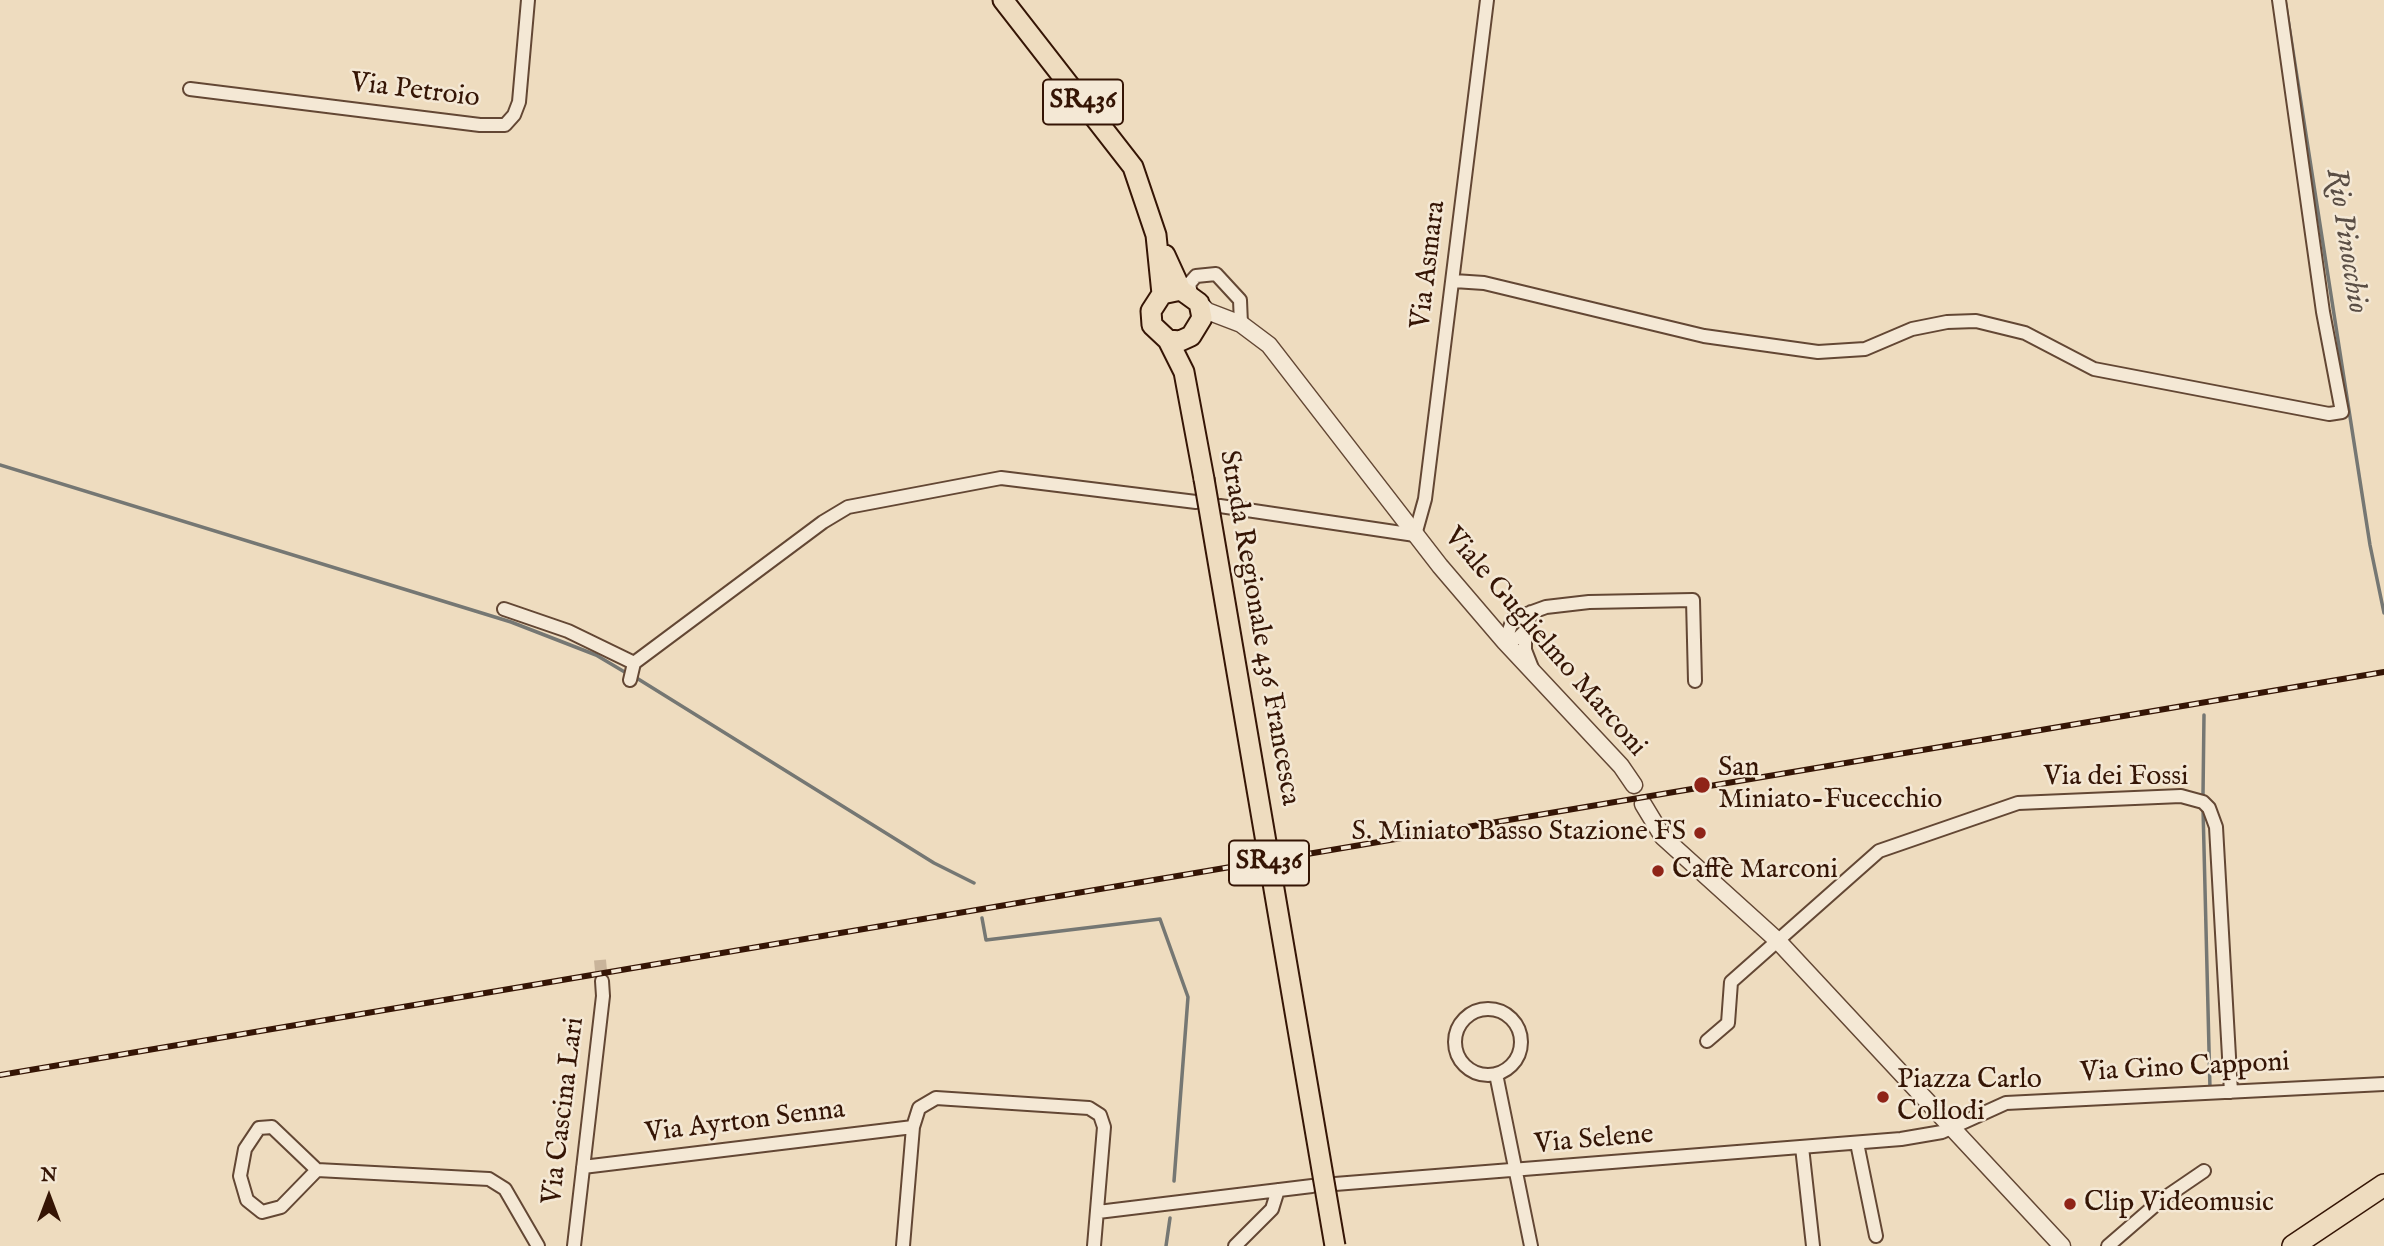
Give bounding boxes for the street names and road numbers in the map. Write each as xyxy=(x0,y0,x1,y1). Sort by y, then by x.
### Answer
street label: Via Petroio xyxy=(348,67,482,117)
road number: SR436 xyxy=(1043,80,1123,124)
street label: Via Asmara xyxy=(1405,199,1455,331)
street label: Strada Regionale 436 Francesca xyxy=(1210,448,1306,808)
street label: Viale Guglielmo Marconi xyxy=(1435,521,1653,765)
street label: Via dei Fossi xyxy=(2043,761,2189,795)
road number: SR436 xyxy=(1229,841,1309,886)
street label: Via Cascina Lari xyxy=(537,1015,593,1207)
street label: Via Gino Capponi xyxy=(2079,1047,2291,1091)
street label: Via Ayrton Senna xyxy=(643,1094,847,1152)
street label: Via Selene xyxy=(1533,1119,1655,1163)

